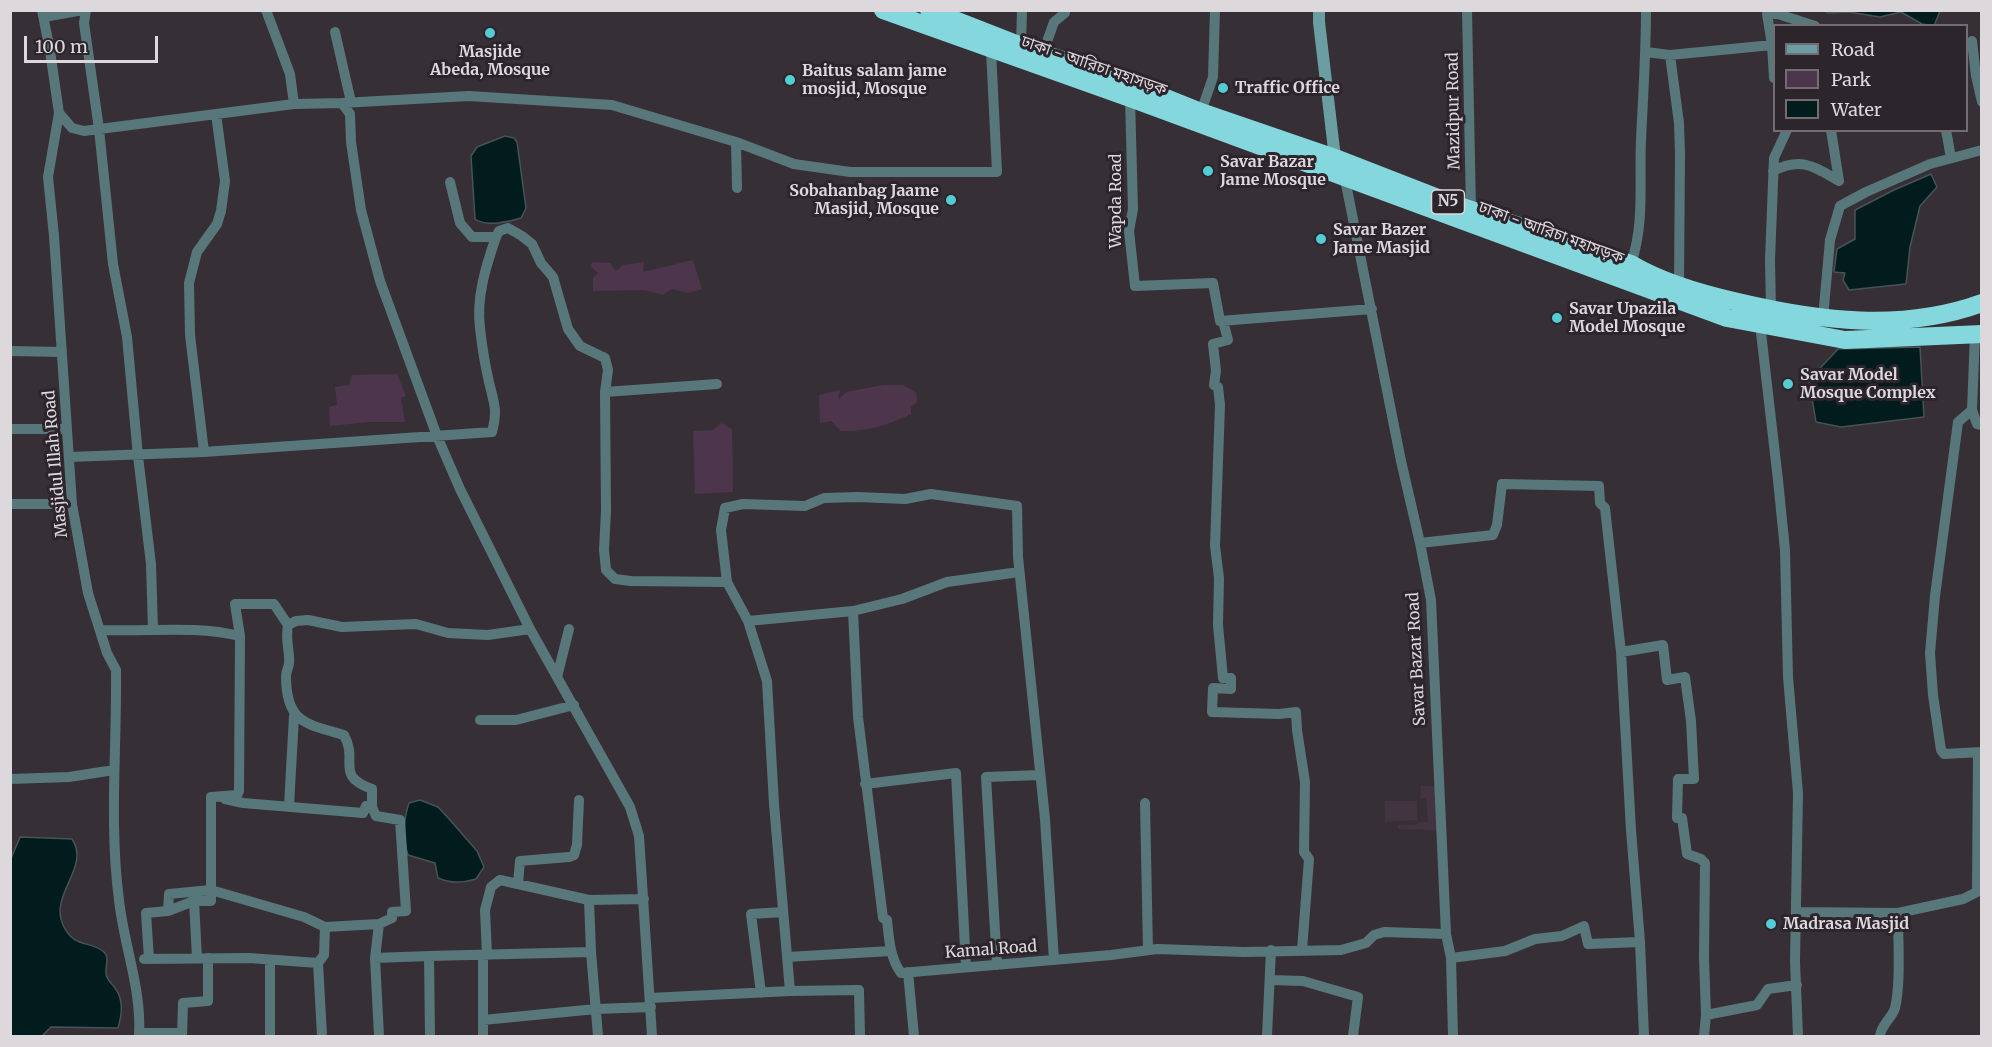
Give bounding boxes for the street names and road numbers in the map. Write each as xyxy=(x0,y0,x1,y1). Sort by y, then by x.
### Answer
street label: ঢাকা - আরিচা মহাসড়ক xyxy=(1019,32,1169,100)
street label: Mazidpur Road xyxy=(1443,52,1465,170)
street label: Wapda Road xyxy=(1106,154,1126,248)
road number: N5 xyxy=(1432,190,1464,214)
street label: ঢাকা - আরিচা মহাসড়ক xyxy=(1476,198,1626,268)
street label: Masjidul Illah Road xyxy=(40,389,72,539)
street label: Savar Bazar Road xyxy=(1404,592,1430,726)
street label: Kamal Road xyxy=(944,937,1038,963)

